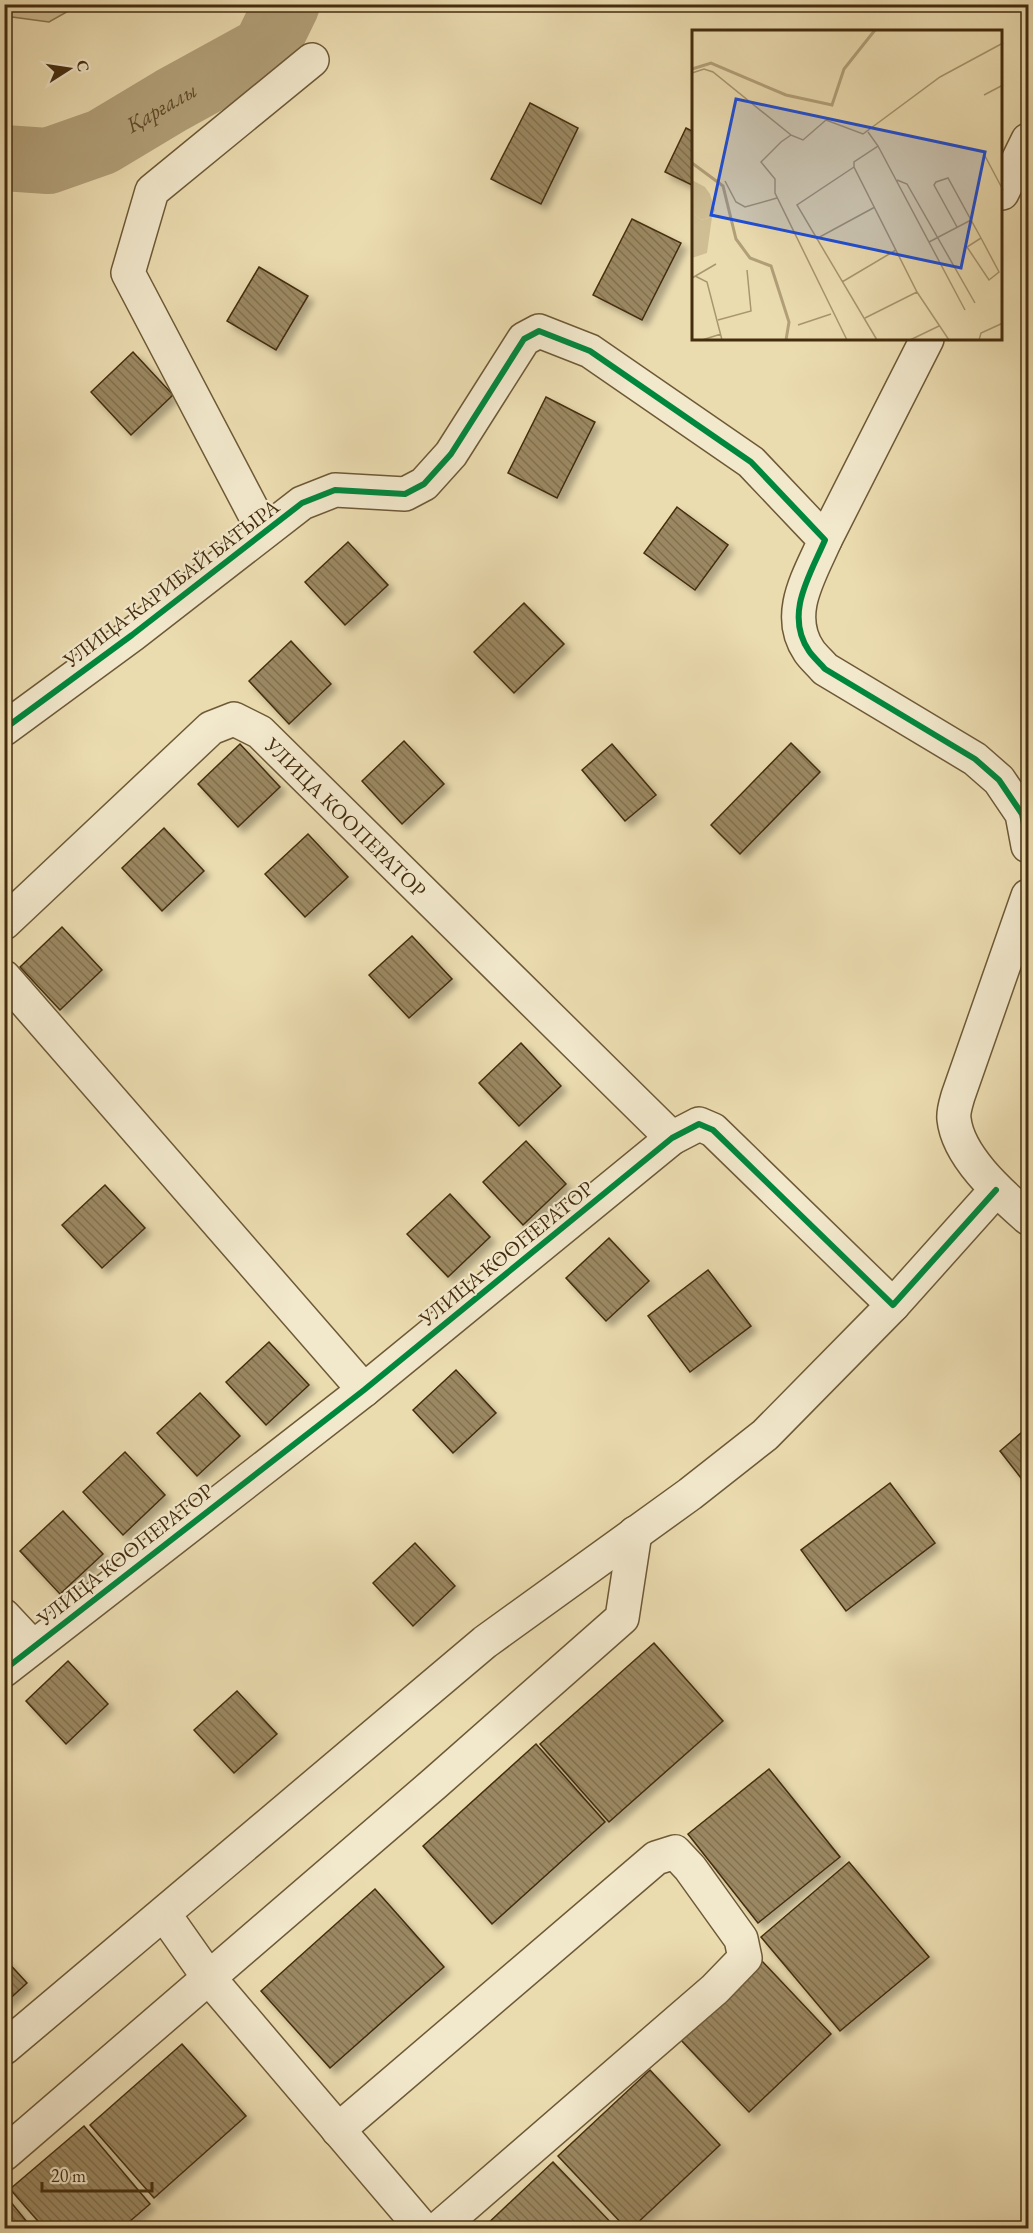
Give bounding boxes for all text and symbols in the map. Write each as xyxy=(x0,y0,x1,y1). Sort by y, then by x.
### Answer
inset map xyxy=(692,30,1003,340)
north arrow xyxy=(39,39,99,99)
text: С xyxy=(72,58,95,74)
water label: Қарғалы xyxy=(119,75,202,140)
street label: УЛИЦА КАРИБАЙ БАТЫРА xyxy=(57,493,285,674)
street label: УЛИЦА КООПЕРАТОР xyxy=(259,730,433,903)
street label: УЛИЦА КООПЕРАТОР xyxy=(413,1174,599,1332)
street label: УЛИЦА КООПЕРАТОР xyxy=(31,1476,219,1632)
scale bar xyxy=(42,2155,152,2193)
text: 20 m xyxy=(51,2164,86,2187)

